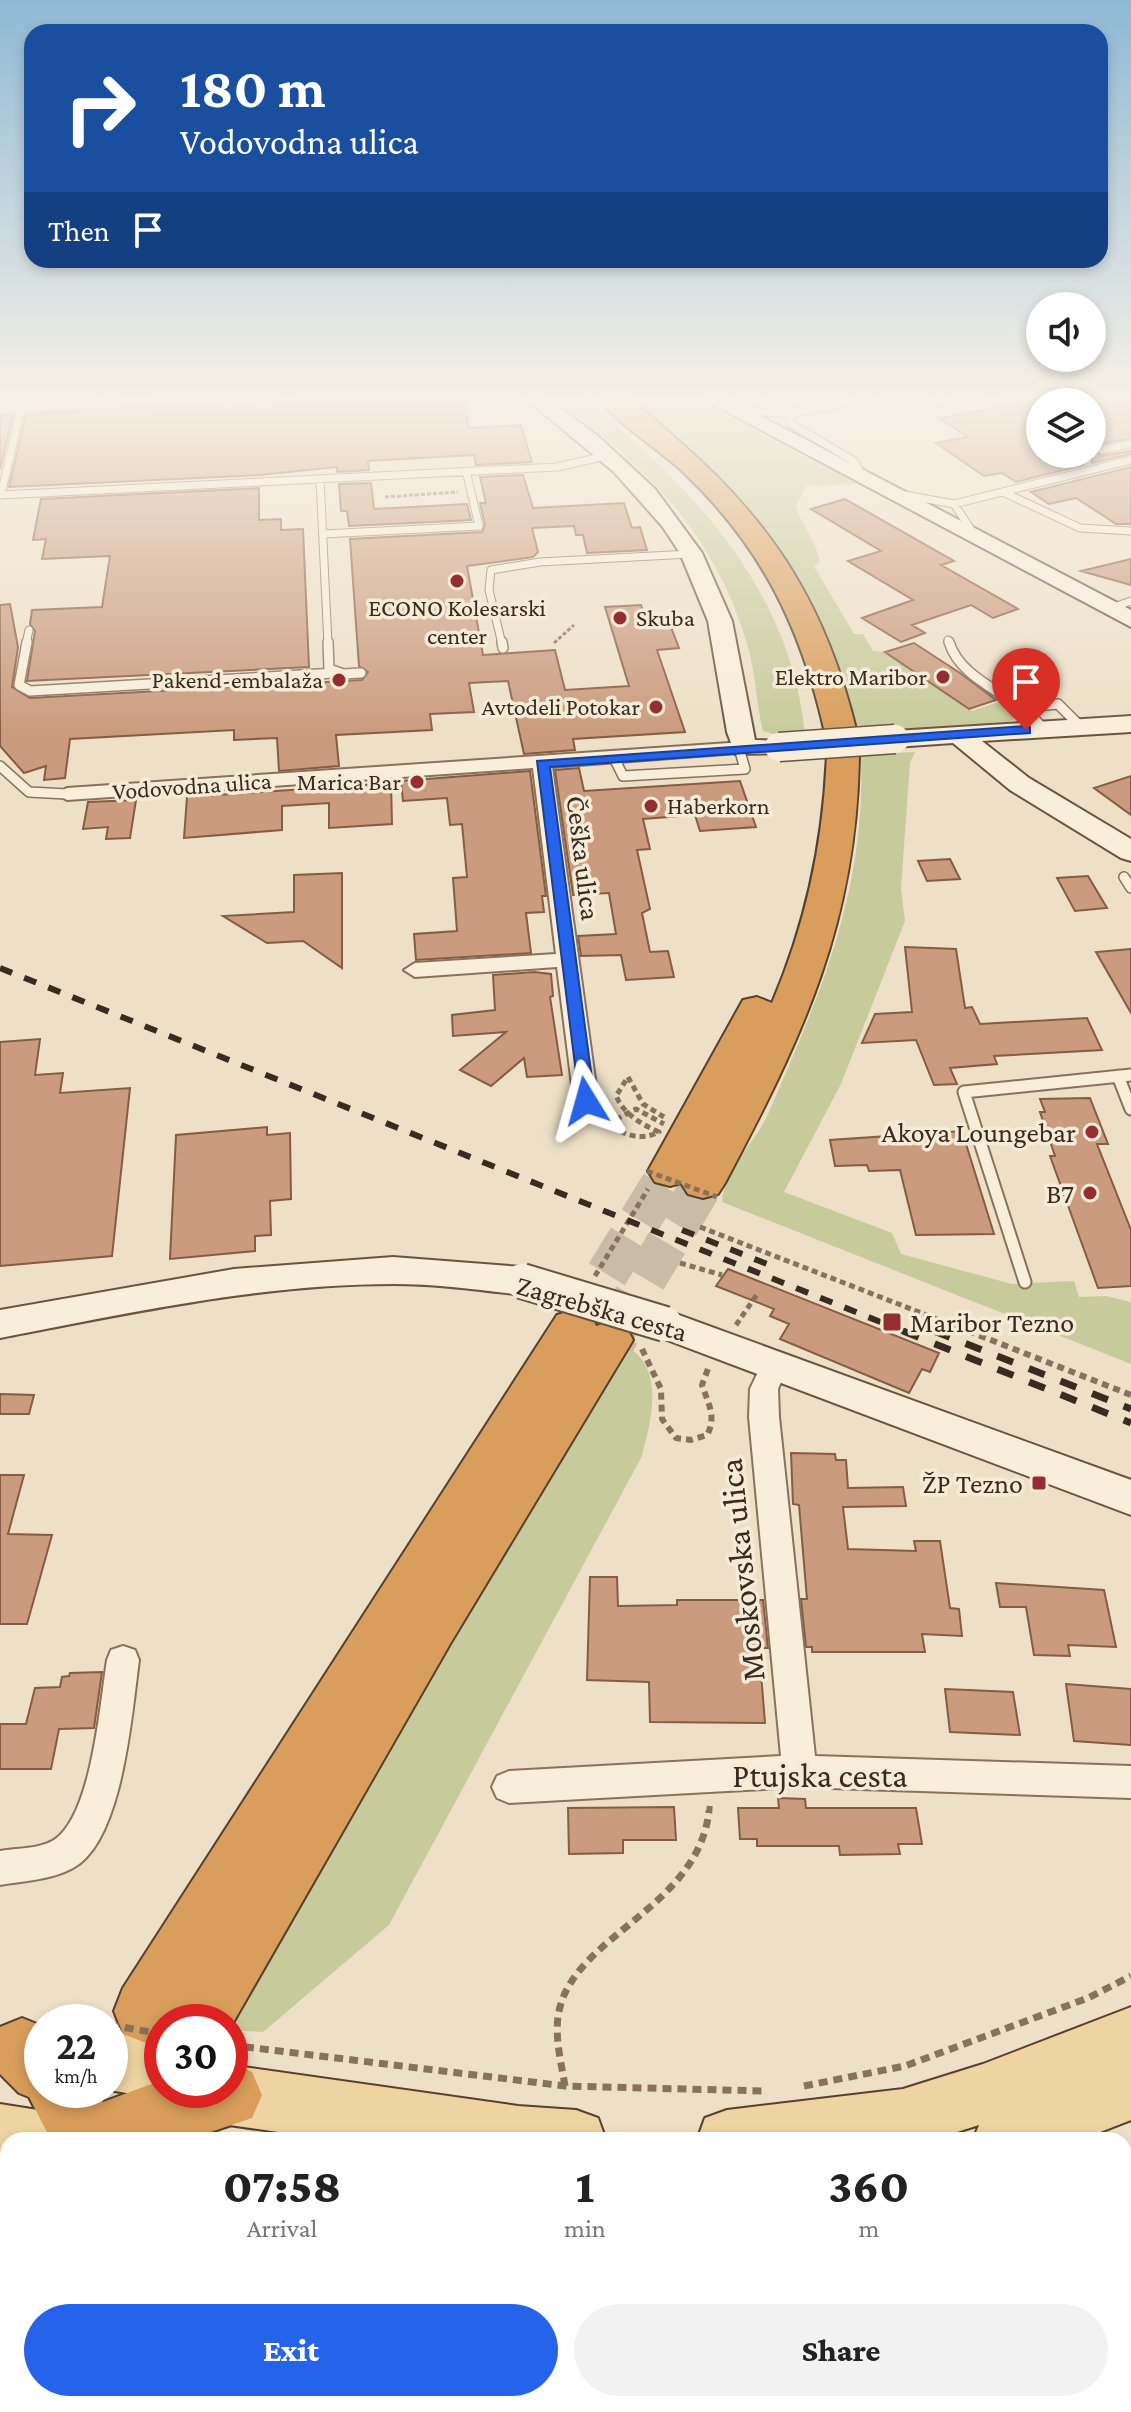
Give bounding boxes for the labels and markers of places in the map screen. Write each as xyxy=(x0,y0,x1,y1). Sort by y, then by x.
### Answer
marker: ECONO Kolesarski center xyxy=(448,572,466,590)
place label: ECONO Kolesarski center xyxy=(368,594,546,649)
place label: Skuba xyxy=(636,604,695,631)
marker: Skuba xyxy=(611,609,629,627)
pin xyxy=(992,648,1060,730)
place label: Elektro Maribor xyxy=(775,663,927,690)
place label: Pakend-embalaža xyxy=(152,666,323,693)
marker: Elektro Maribor xyxy=(934,668,952,686)
marker: Pakend-embalaža xyxy=(330,671,348,689)
place label: Avtodeli Potokar xyxy=(482,693,640,720)
marker: Avtodeli Potokar xyxy=(647,698,665,716)
place label: Marica Bar xyxy=(297,768,401,795)
marker: Marica Bar xyxy=(408,773,426,791)
place label: Haberkorn xyxy=(667,792,770,819)
marker: Haberkorn xyxy=(642,797,660,815)
place label: Akoya Loungebar xyxy=(882,1117,1076,1148)
marker: Akoya Loungebar xyxy=(1083,1123,1101,1141)
place label: B7 xyxy=(1046,1178,1074,1209)
marker: B7 xyxy=(1081,1184,1099,1202)
place label: Maribor Tezno xyxy=(910,1307,1074,1338)
marker: Maribor Tezno xyxy=(881,1311,903,1333)
place label: ŽP Tezno xyxy=(922,1468,1023,1499)
marker: ŽP Tezno xyxy=(1030,1474,1048,1492)

